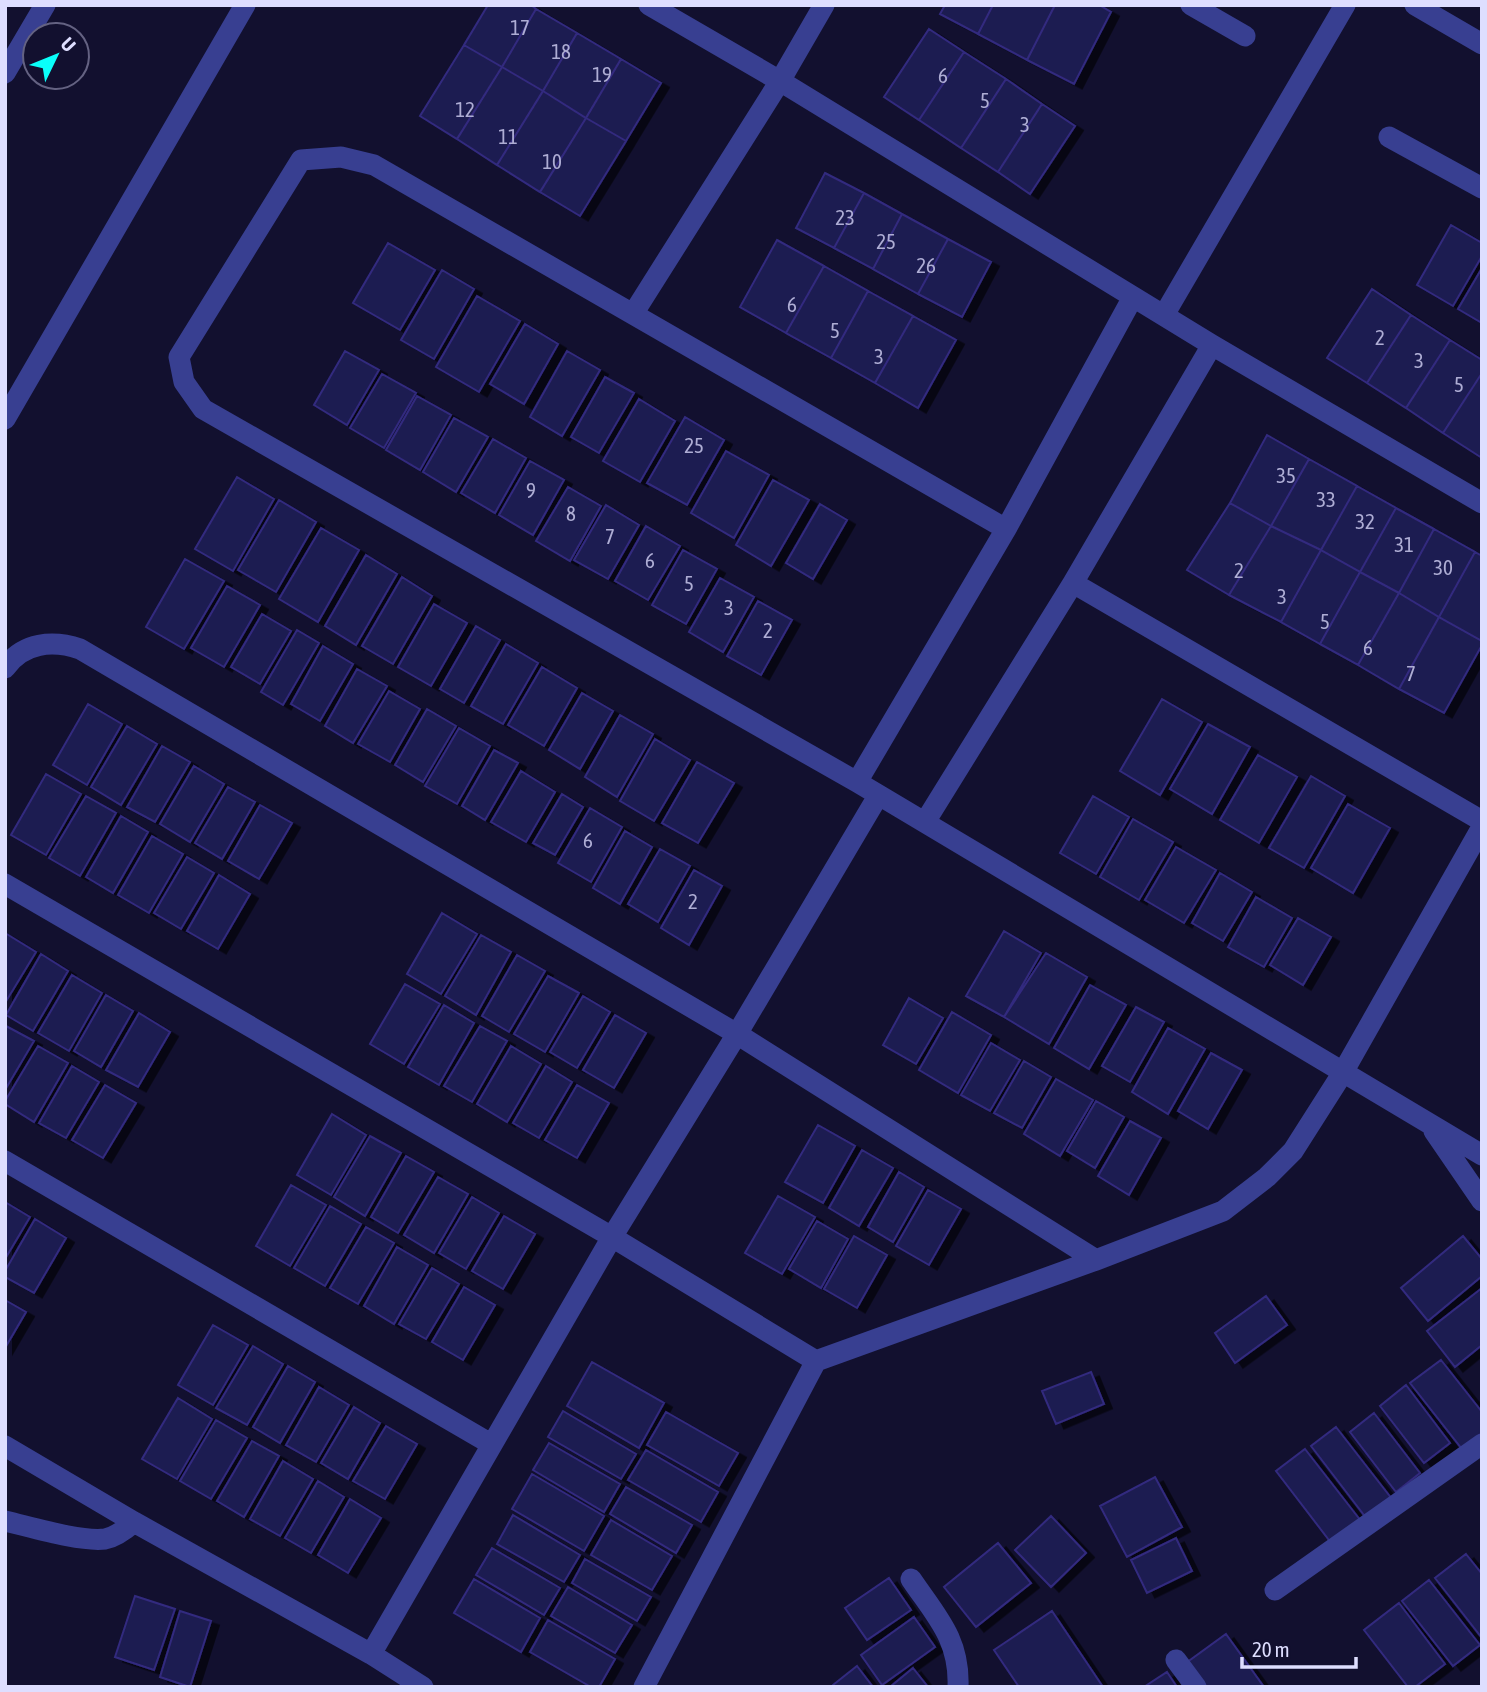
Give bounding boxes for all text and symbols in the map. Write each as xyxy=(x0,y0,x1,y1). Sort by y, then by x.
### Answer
house number: 17 xyxy=(510,15,530,39)
north arrow xyxy=(21,21,91,91)
text: U xyxy=(57,33,80,56)
house number: 18 xyxy=(551,39,571,63)
house number: 19 xyxy=(592,62,612,86)
house number: 6 xyxy=(938,63,948,87)
house number: 5 xyxy=(980,88,990,112)
house number: 12 xyxy=(455,97,475,121)
house number: 3 xyxy=(1020,112,1030,136)
house number: 11 xyxy=(498,124,518,148)
house number: 10 xyxy=(542,149,562,173)
house number: 23 xyxy=(835,205,855,229)
house number: 25 xyxy=(876,229,896,253)
house number: 26 xyxy=(916,253,936,277)
house number: 6 xyxy=(787,292,797,316)
house number: 5 xyxy=(830,318,840,342)
house number: 2 xyxy=(1375,325,1385,349)
house number: 3 xyxy=(874,344,884,368)
house number: 3 xyxy=(1414,348,1424,372)
house number: 5 xyxy=(1454,372,1464,396)
house number: 25 xyxy=(684,433,704,457)
house number: 35 xyxy=(1276,463,1296,487)
house number: 9 xyxy=(526,478,536,502)
house number: 33 xyxy=(1316,487,1336,511)
house number: 8 xyxy=(566,501,576,525)
house number: 32 xyxy=(1355,509,1375,533)
house number: 7 xyxy=(605,524,615,548)
house number: 31 xyxy=(1394,532,1414,556)
house number: 6 xyxy=(645,548,655,572)
house number: 30 xyxy=(1433,555,1453,579)
house number: 2 xyxy=(1234,558,1244,582)
house number: 5 xyxy=(684,571,694,595)
house number: 3 xyxy=(1277,584,1287,608)
house number: 3 xyxy=(724,595,734,619)
house number: 5 xyxy=(1320,609,1330,633)
house number: 2 xyxy=(763,618,773,642)
house number: 6 xyxy=(1363,635,1373,659)
house number: 7 xyxy=(1406,661,1416,685)
house number: 6 xyxy=(583,828,593,852)
house number: 2 xyxy=(688,889,698,913)
scale bar xyxy=(1242,1626,1356,1670)
text: 20 m xyxy=(1252,1637,1290,1661)

